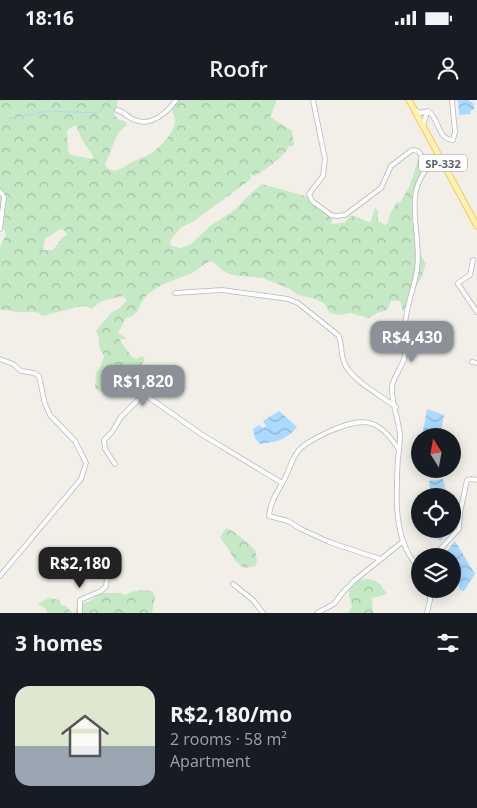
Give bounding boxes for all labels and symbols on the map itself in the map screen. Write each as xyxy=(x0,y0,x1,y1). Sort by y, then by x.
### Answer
road number: SP-332 xyxy=(419,154,467,172)
pin: R$4,430 xyxy=(366,320,458,363)
pin: R$1,820 xyxy=(97,364,189,407)
north arrow xyxy=(411,428,461,478)
pin: R$2,180 xyxy=(34,546,126,589)

